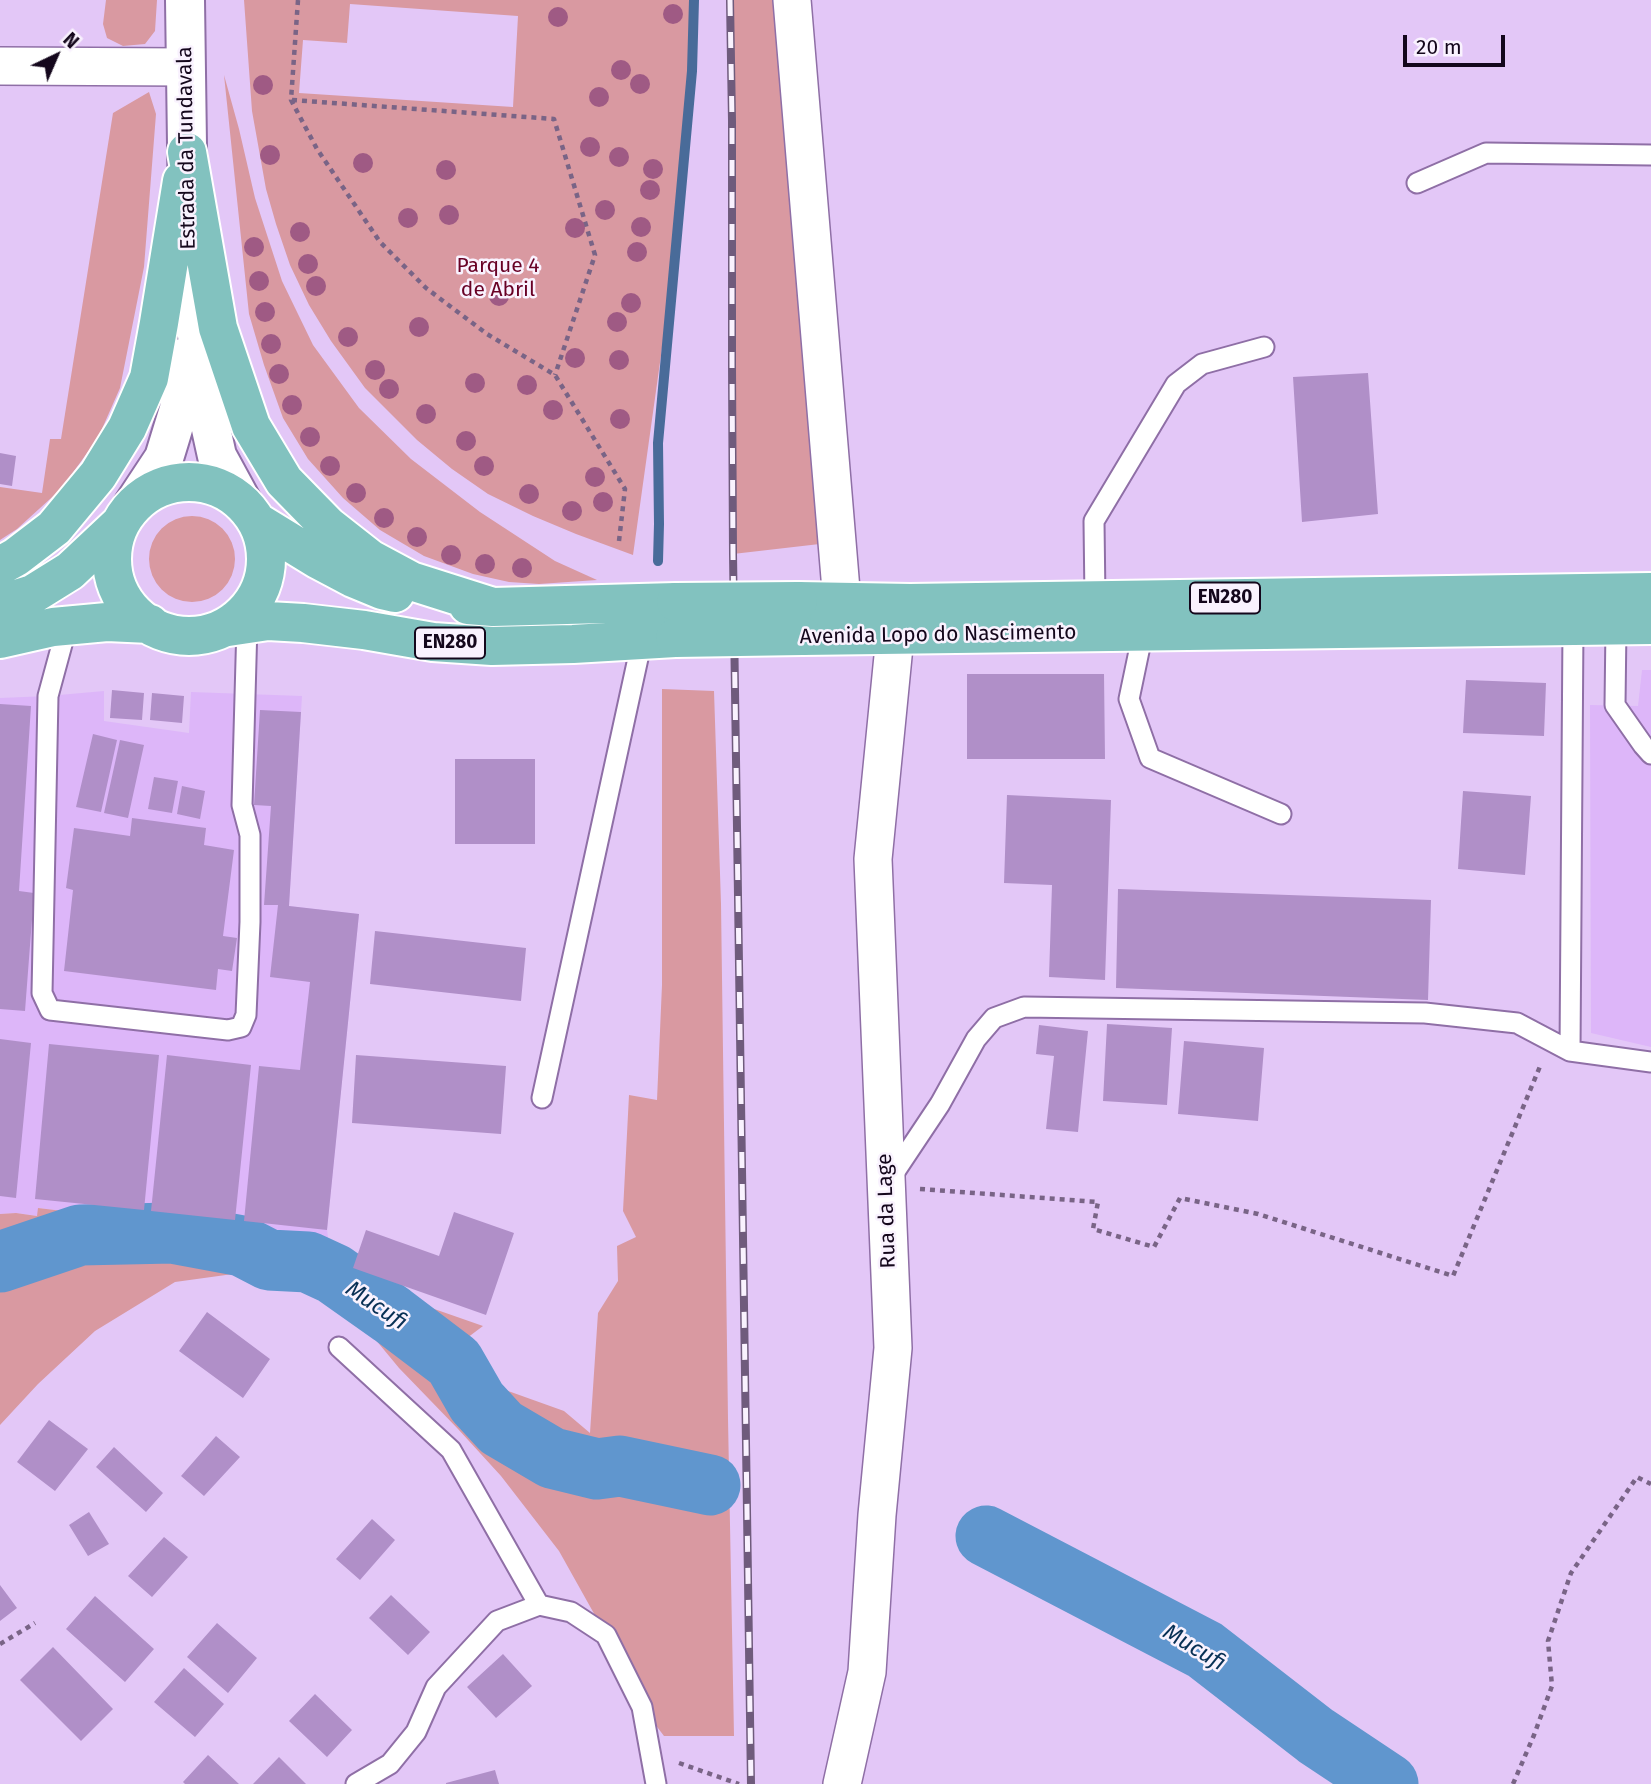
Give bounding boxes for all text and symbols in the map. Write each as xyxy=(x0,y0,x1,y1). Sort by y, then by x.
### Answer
north arrow xyxy=(21,21,91,91)
scale bar xyxy=(1406,21,1508,65)
text: N xyxy=(58,28,83,53)
text: 20 m xyxy=(1416,34,1462,60)
street label: Estrada da Tundavala xyxy=(173,46,201,250)
park label: Parque 4 de Abril xyxy=(457,253,539,303)
road number: EN280 xyxy=(1190,582,1260,614)
street label: Avenida Lopo do Nascimento xyxy=(799,620,1077,650)
road number: EN280 xyxy=(415,628,485,658)
street label: Rua da Lage xyxy=(872,1153,902,1269)
water label: Mucufi xyxy=(340,1275,412,1337)
water label: Mucufi xyxy=(1158,1619,1230,1677)

